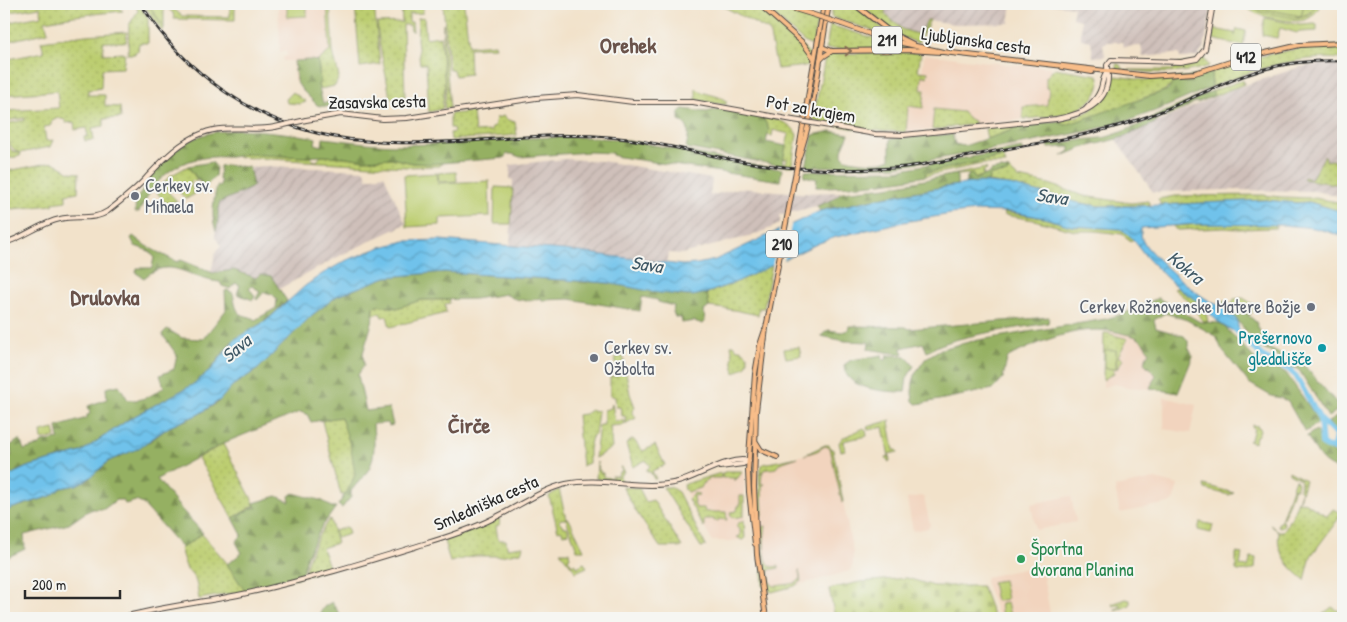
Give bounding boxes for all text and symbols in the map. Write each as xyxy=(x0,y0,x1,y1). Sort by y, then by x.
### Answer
street label: Ljubljanska cesta xyxy=(920,20,1032,61)
road number: 211 xyxy=(872,26,902,54)
district label: Orehek xyxy=(600,30,657,60)
road number: 412 xyxy=(1231,44,1261,70)
one-way arrow xyxy=(844,45,852,56)
street label: Zasavska cesta xyxy=(328,88,426,115)
street label: Pot za krajem xyxy=(764,88,858,129)
place label: Cerkev sv. Mihaela xyxy=(145,173,213,219)
water label: Sava xyxy=(1035,181,1072,211)
marker: Cerkev sv. Mihaela xyxy=(129,190,141,202)
road number: 210 xyxy=(766,230,798,258)
water label: Kokra xyxy=(1162,244,1212,292)
water label: Sava xyxy=(630,249,667,279)
district label: Drulovka xyxy=(71,282,140,312)
place label: Cerkev Rožnovenske Matere Božje xyxy=(1080,294,1301,319)
marker: Cerkev Rožnovenske Matere Božje xyxy=(1305,301,1317,313)
place label: Prešernovo gledališče xyxy=(1238,325,1312,371)
water label: Sava xyxy=(216,326,258,368)
place label: Cerkev sv. Ožbolta xyxy=(604,335,672,381)
marker: Prešernovo gledališče xyxy=(1316,342,1328,354)
marker: Cerkev sv. Ožbolta xyxy=(588,352,600,364)
district label: Čirče xyxy=(448,410,491,440)
street label: Smledniška cesta xyxy=(430,468,542,537)
place label: Športna dvorana Planina xyxy=(1031,536,1134,582)
marker: Športna dvorana Planina xyxy=(1015,553,1027,565)
scale bar xyxy=(25,567,120,599)
text: 200 m xyxy=(32,574,66,595)

